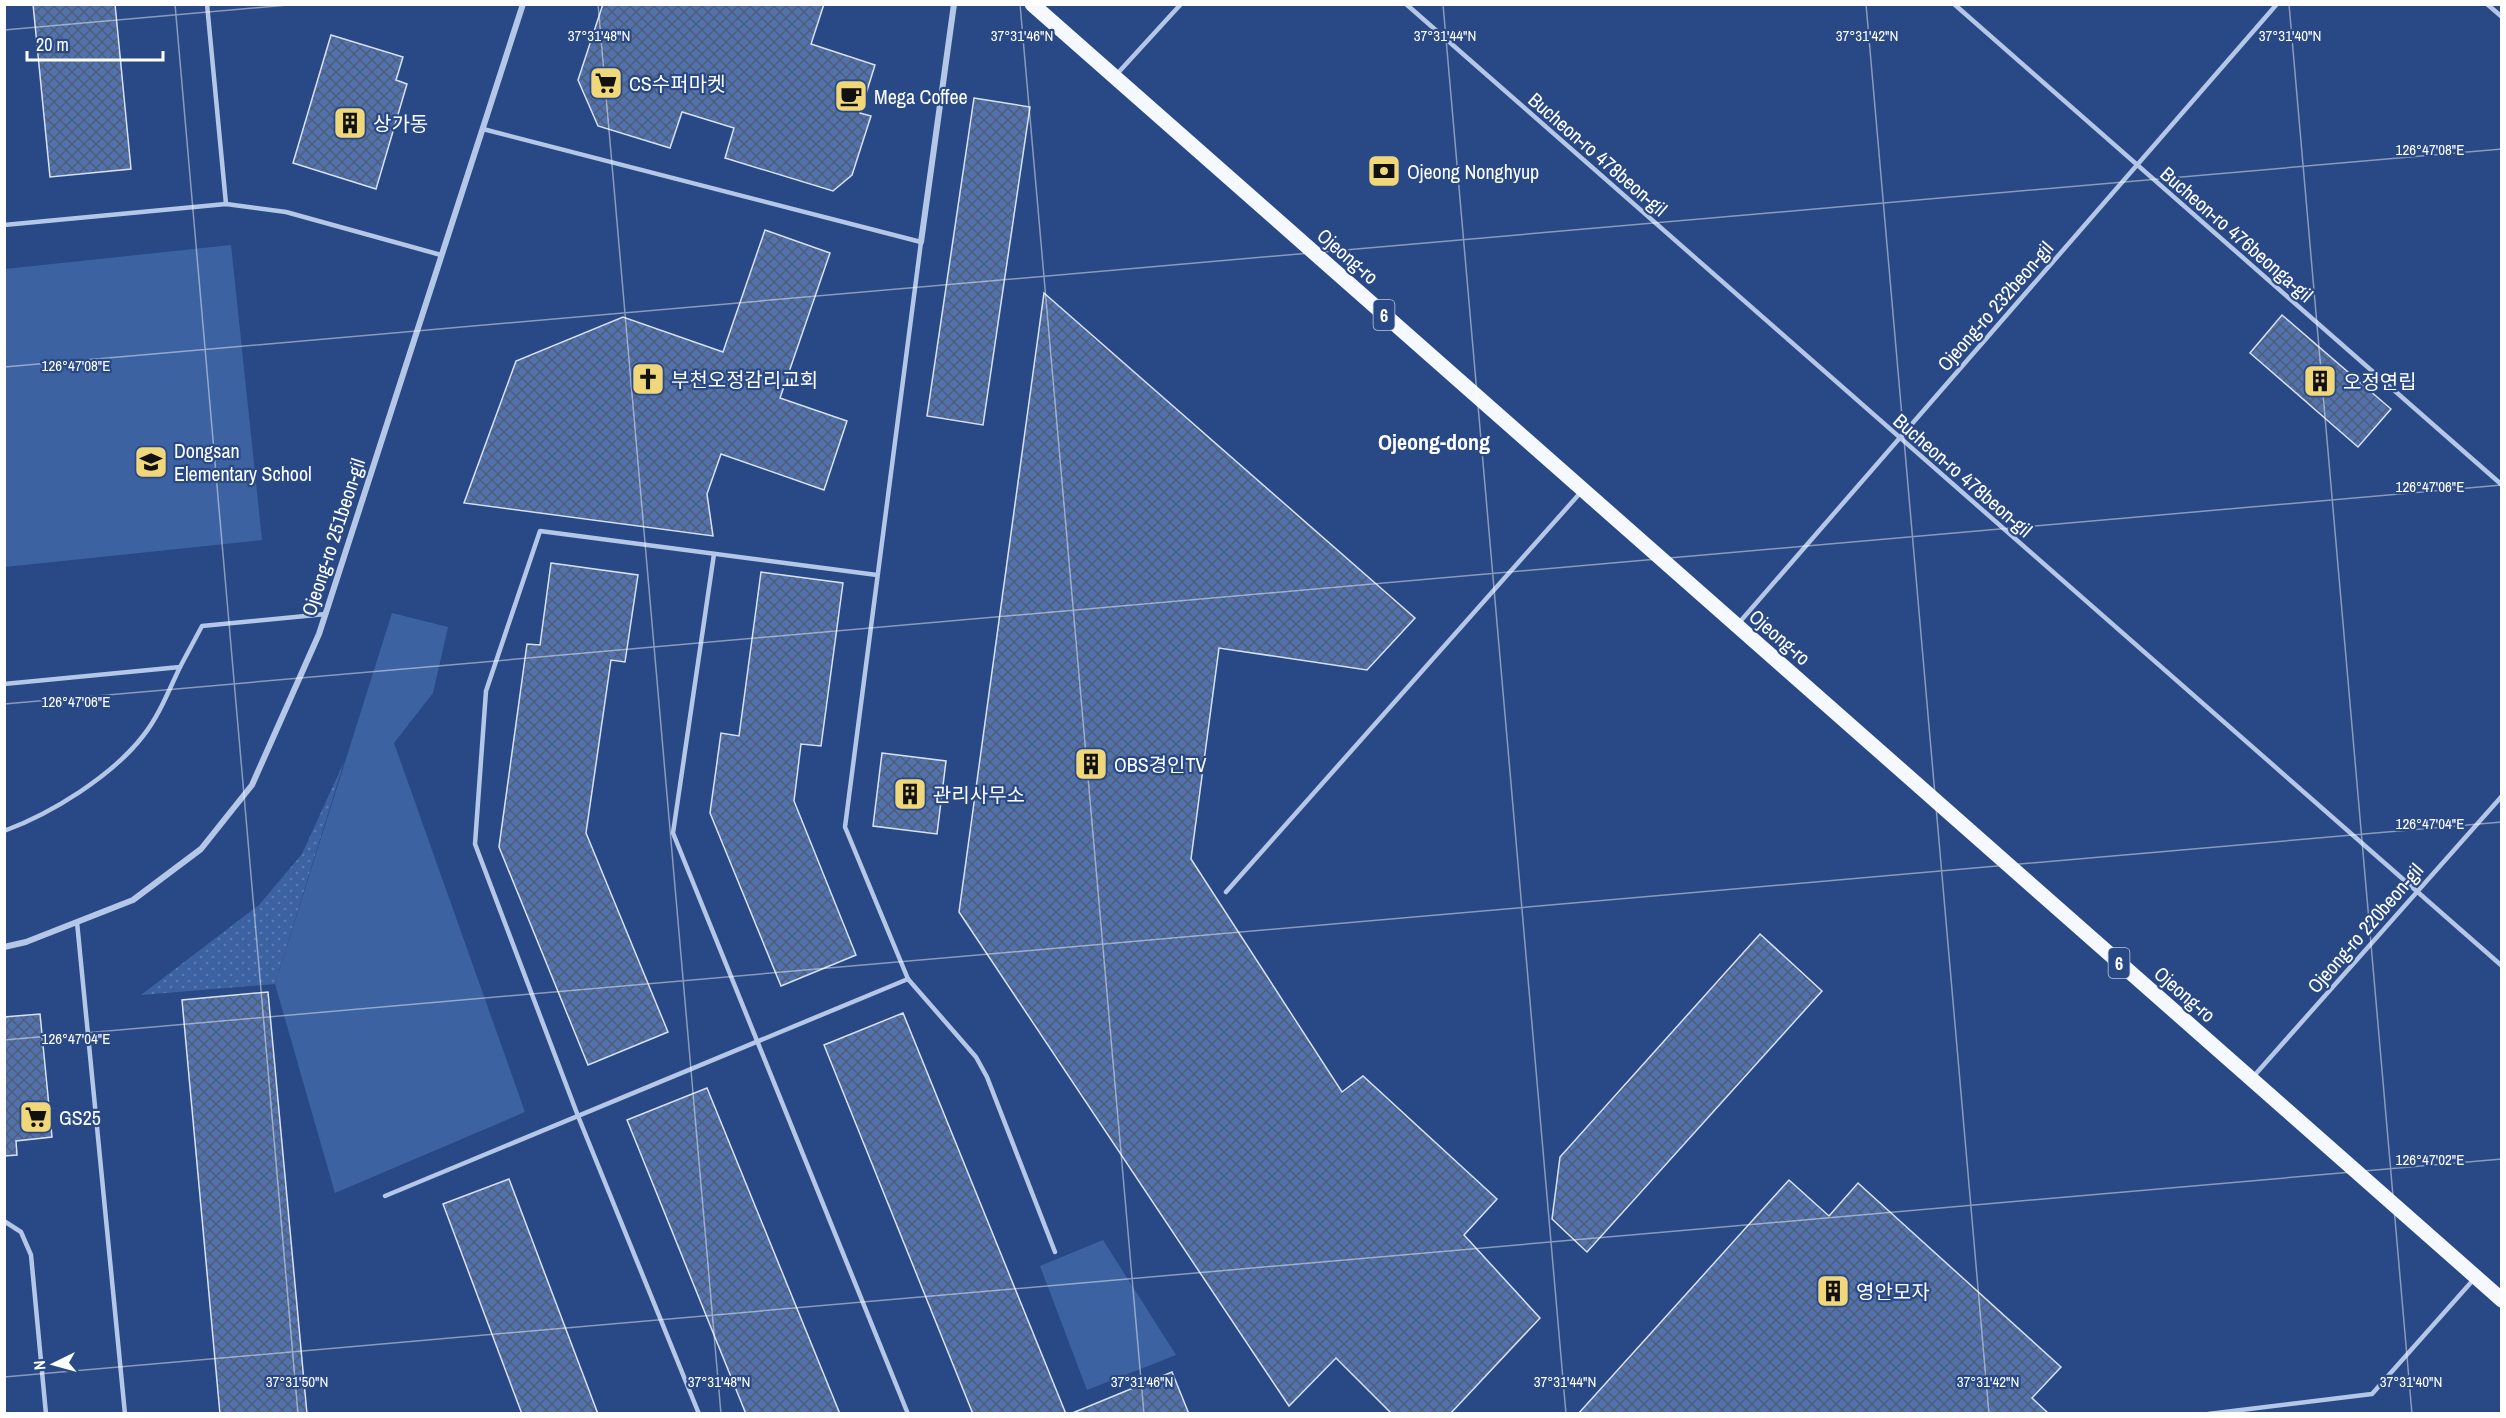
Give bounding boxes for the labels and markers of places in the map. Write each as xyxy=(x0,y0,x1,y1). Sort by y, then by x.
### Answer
supermarket icon: CS수퍼마켓 xyxy=(588,65,624,101)
place label: CS수퍼마켓 xyxy=(629,70,725,97)
cafe icon: Mega Coffee xyxy=(833,78,869,114)
place label: Mega Coffee xyxy=(874,83,968,110)
building icon: 상가동 xyxy=(332,105,368,141)
place label: 상가동 xyxy=(373,110,428,137)
bank icon: Ojeong Nonghyup xyxy=(1366,153,1402,189)
place label: Ojeong Nonghyup xyxy=(1407,158,1539,185)
church icon: 부천오정감리교회 xyxy=(630,361,666,397)
building icon: 오정연립 xyxy=(2302,363,2338,399)
place label: 부천오정감리교회 xyxy=(671,366,818,393)
place label: 오정연립 xyxy=(2343,368,2417,395)
place label: Dongsan Elementary School xyxy=(174,437,312,487)
school or university icon: Dongsan Elementary School xyxy=(133,444,169,480)
building icon: OBS경인TV xyxy=(1073,746,1109,782)
place label: OBS경인TV xyxy=(1114,751,1206,778)
building icon: 관리사무소 xyxy=(892,776,928,812)
place label: 관리사무소 xyxy=(933,781,1025,808)
supermarket icon: GS25 xyxy=(18,1099,54,1135)
place label: GS25 xyxy=(59,1104,101,1131)
building icon: 영안모자 xyxy=(1815,1273,1851,1309)
place label: 영안모자 xyxy=(1856,1278,1930,1305)

